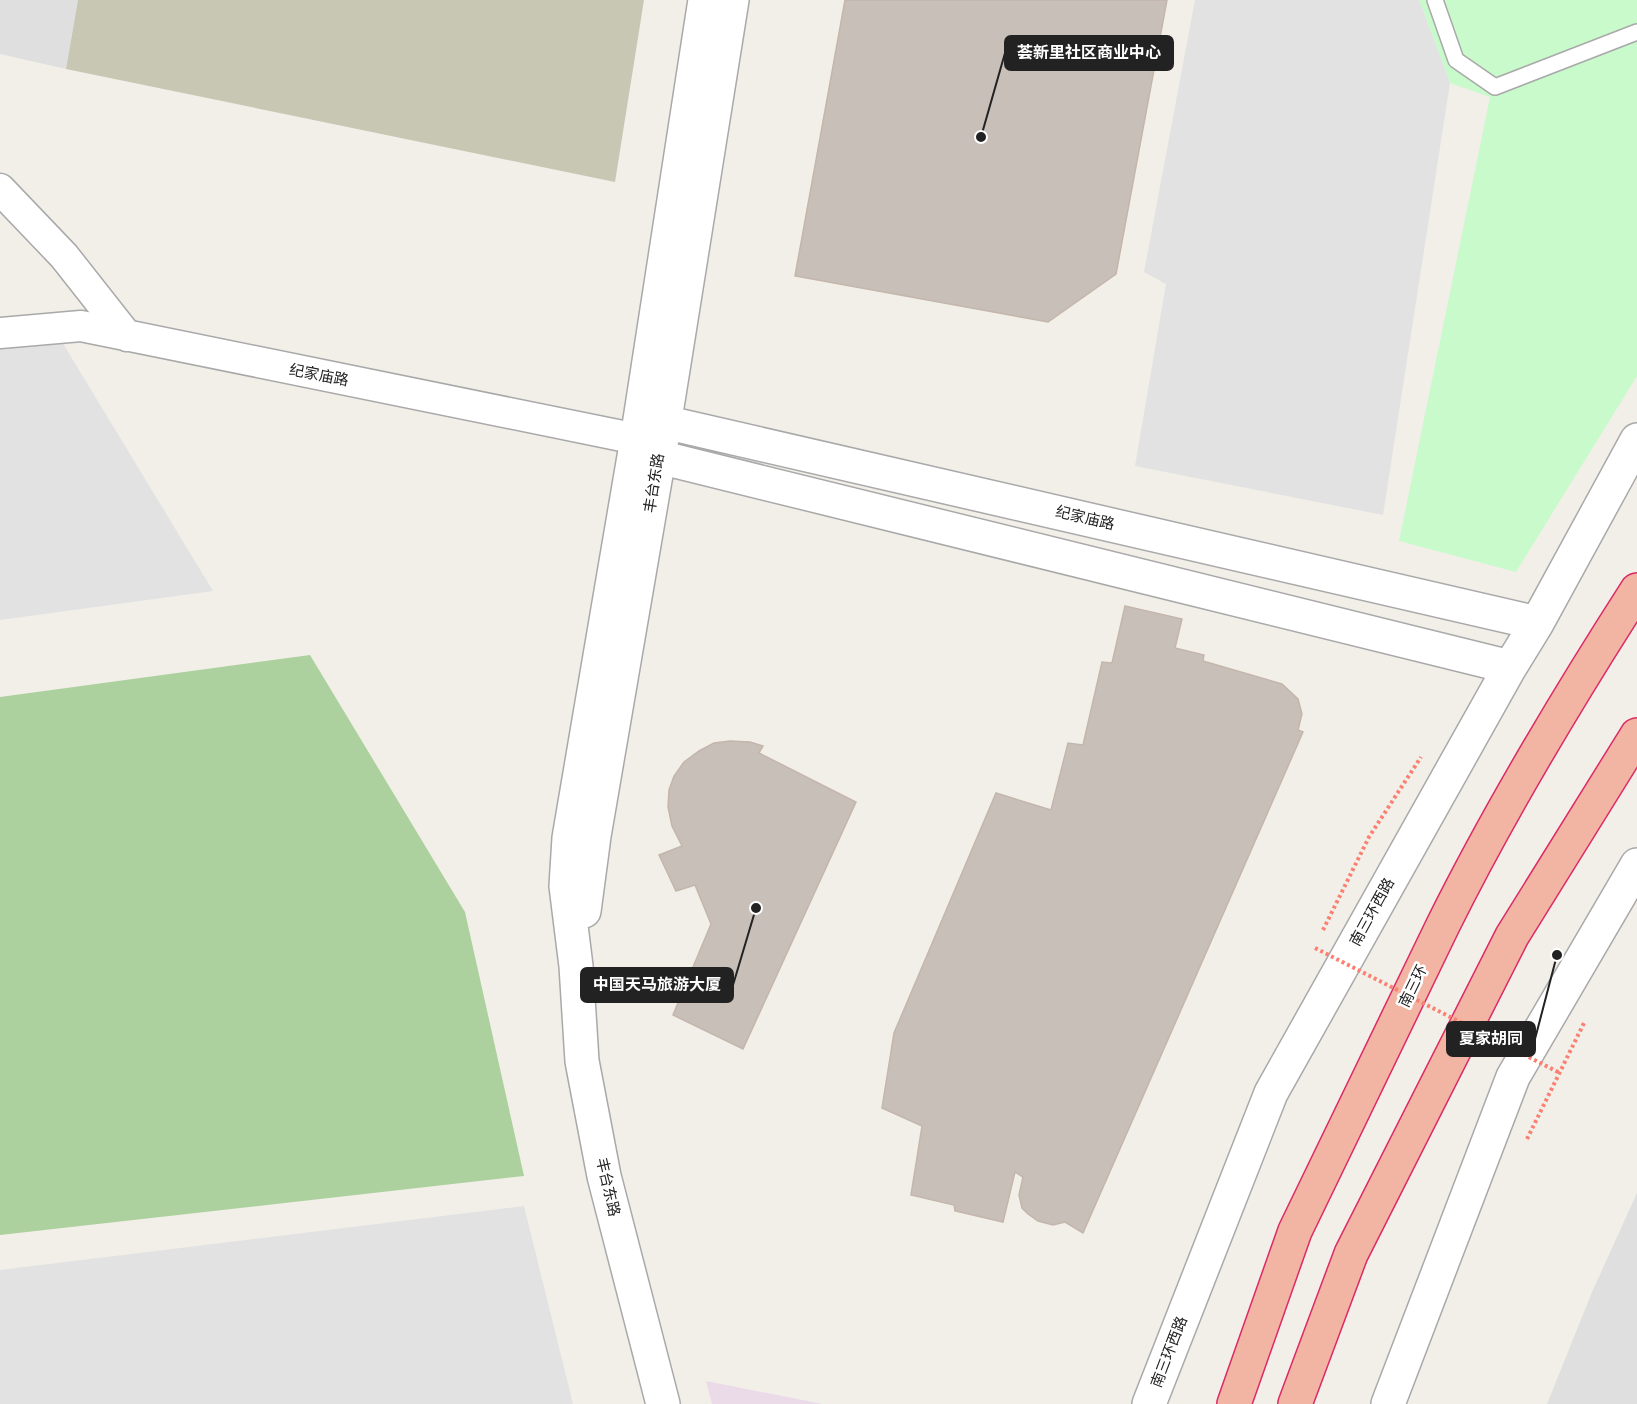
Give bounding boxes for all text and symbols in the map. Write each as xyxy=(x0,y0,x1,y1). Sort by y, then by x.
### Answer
callout: 荟新里社区商业中心 xyxy=(1005,36,1173,70)
text: 荟新里社区商业中心 xyxy=(1017,43,1161,62)
street label: 纪家庙路 xyxy=(288,360,350,390)
street label: 丰台东路 xyxy=(640,452,668,514)
street label: 纪家庙路 xyxy=(1054,502,1116,534)
street label: 南三环西路 xyxy=(1346,875,1398,949)
street label: 南三环 xyxy=(1395,962,1431,1010)
callout: 中国天马旅游大厦 xyxy=(581,968,733,1002)
text: 中国天马旅游大厦 xyxy=(593,975,721,994)
callout: 夏家胡同 xyxy=(1447,1022,1535,1056)
text: 夏家胡同 xyxy=(1459,1029,1523,1048)
street label: 丰台东路 xyxy=(592,1156,624,1218)
street label: 南三环西路 xyxy=(1147,1314,1191,1390)

